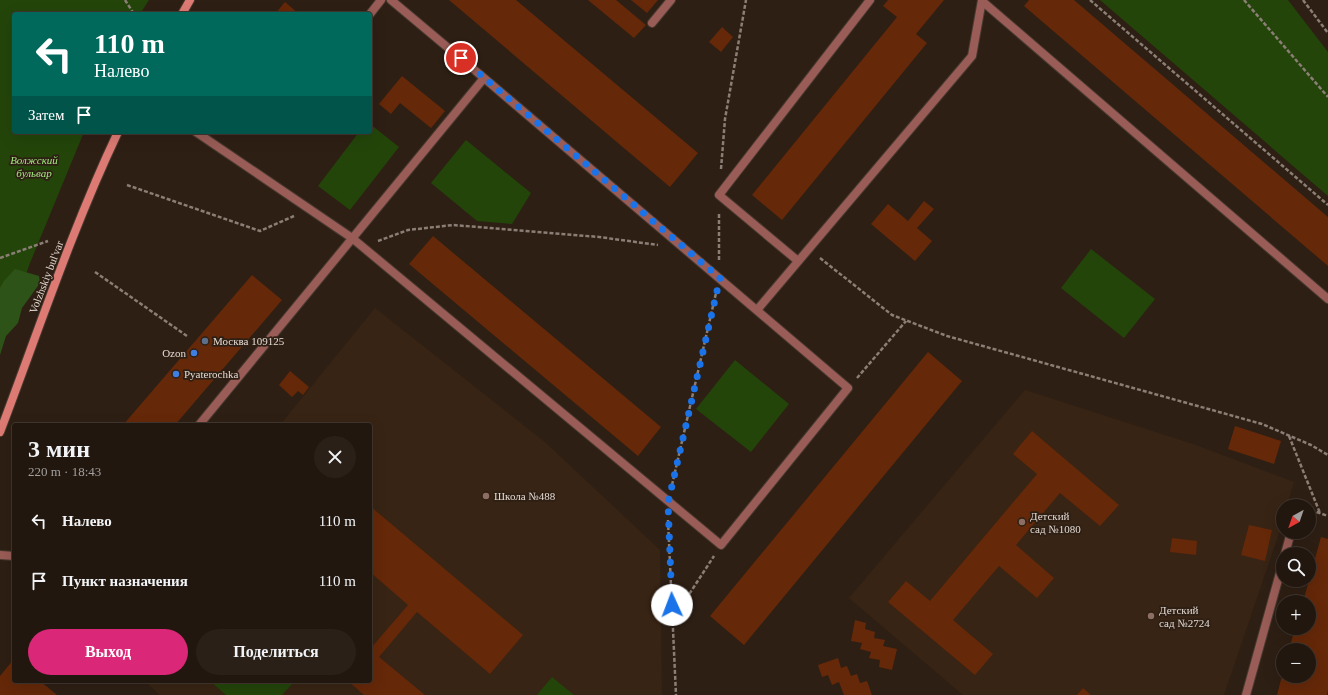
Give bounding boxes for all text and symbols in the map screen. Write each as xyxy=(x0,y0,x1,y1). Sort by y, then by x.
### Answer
icon: left xyxy=(28,28,80,80)
text: 110 m xyxy=(94,28,165,59)
pin xyxy=(444,41,478,75)
icon: arrive xyxy=(450,47,472,69)
text: Налево xyxy=(94,61,150,81)
icon: arrive xyxy=(73,104,95,126)
text: Затем xyxy=(28,107,65,123)
park label: Волжский бульвар xyxy=(10,154,58,179)
street label: Volzhskiy bul'var xyxy=(27,239,65,315)
place label: Москва 109125 xyxy=(213,335,285,347)
marker: Москва 109125 xyxy=(200,336,210,346)
place label: Ozon xyxy=(162,347,186,359)
marker: Ozon xyxy=(189,348,199,358)
place label: Pyaterochka xyxy=(184,368,238,380)
marker: Pyaterochka xyxy=(171,369,181,379)
text: 3 мин xyxy=(28,436,90,462)
button: close xyxy=(314,436,356,478)
text: 220 m · 18:43 xyxy=(28,464,101,479)
place label: Школа №488 xyxy=(494,490,556,502)
marker: Школа №488 xyxy=(481,491,491,501)
north arrow xyxy=(1276,499,1316,539)
map controls xyxy=(1276,499,1316,683)
icon: left xyxy=(28,510,50,532)
place label: Детский сад №1080 xyxy=(1030,510,1081,535)
text: Налево xyxy=(62,513,112,529)
text: 110 m xyxy=(319,513,356,529)
marker: Детский сад №1080 xyxy=(1017,517,1027,527)
button: search xyxy=(1276,547,1316,587)
icon: arrive xyxy=(28,570,50,592)
text: Пункт назначения xyxy=(62,573,188,589)
text: 110 m xyxy=(319,573,356,589)
position arrow xyxy=(651,584,693,626)
button: + xyxy=(1276,595,1316,635)
place label: Детский сад №2724 xyxy=(1159,604,1210,629)
marker: Детский сад №2724 xyxy=(1146,611,1156,621)
button: Выход xyxy=(28,629,188,675)
button: Поделиться xyxy=(196,629,356,675)
button: − xyxy=(1276,643,1316,683)

